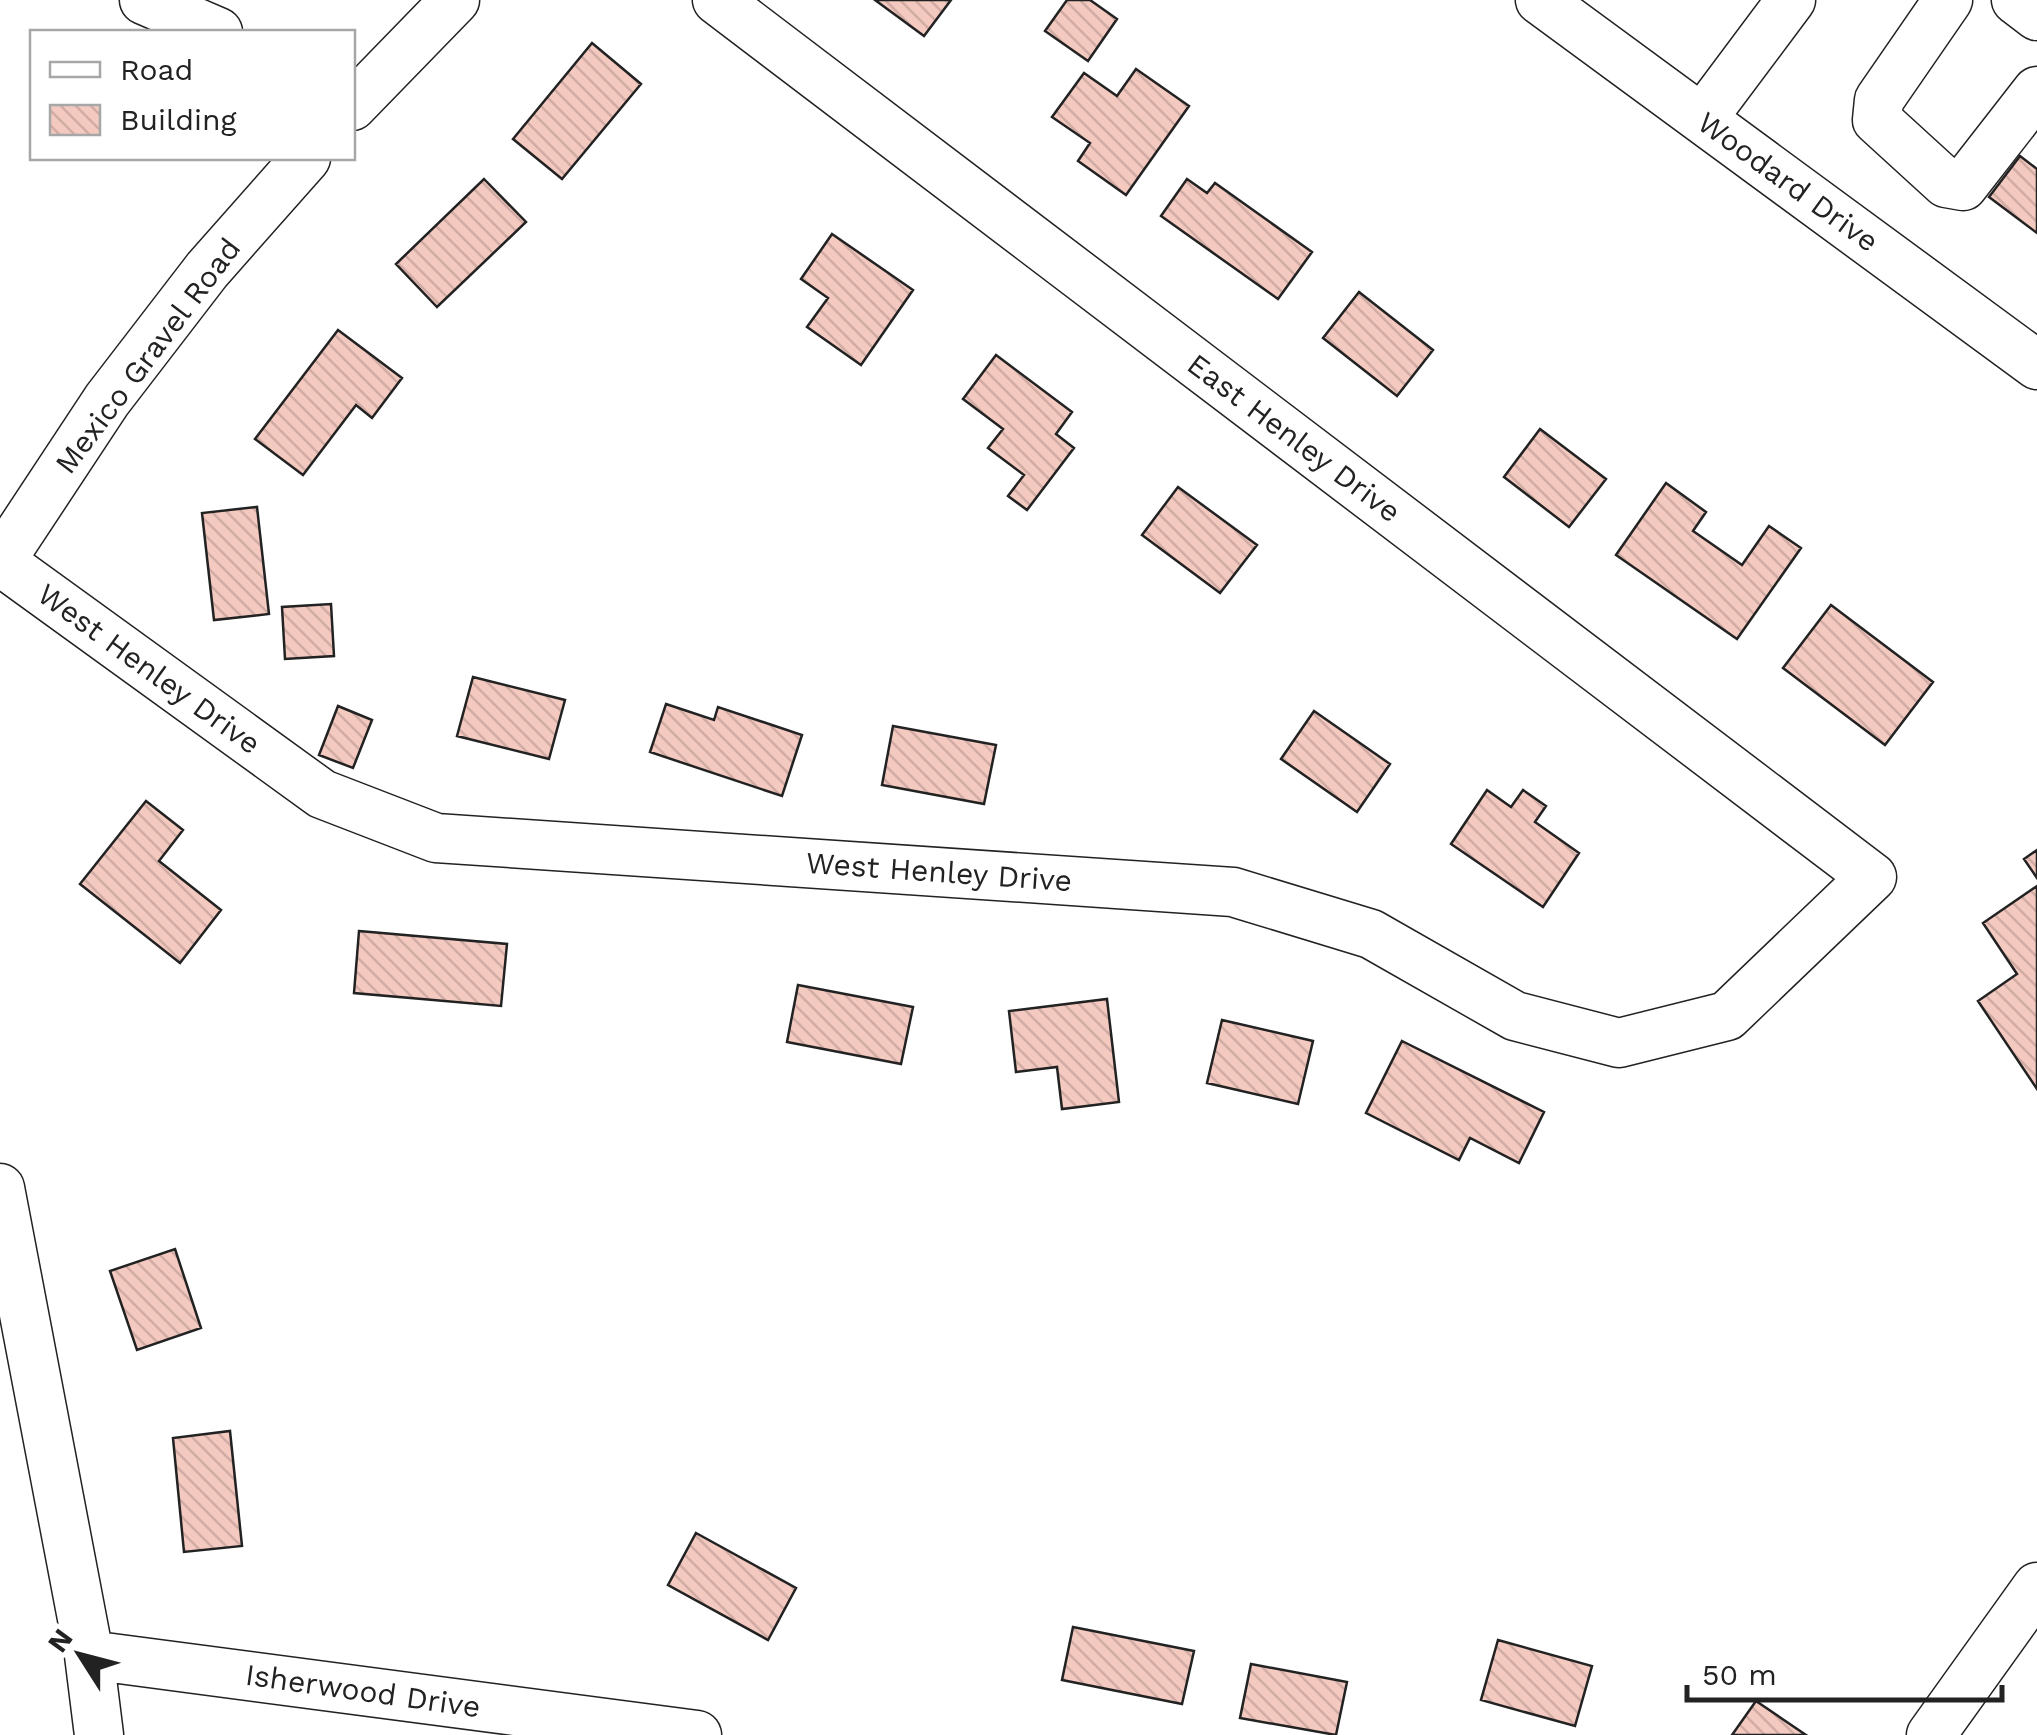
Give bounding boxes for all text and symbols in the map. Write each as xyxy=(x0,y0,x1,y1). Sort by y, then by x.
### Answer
legend xyxy=(30,30,355,160)
text: Road xyxy=(120,52,193,87)
text: Building xyxy=(120,102,237,137)
street label: Woodard Drive xyxy=(1691,104,1886,259)
street label: Mexico Gravel Road xyxy=(48,231,248,480)
street label: East Henley Drive xyxy=(1181,346,1408,529)
street label: West Henley Drive xyxy=(31,576,267,761)
street label: West Henley Drive xyxy=(805,845,1073,898)
north arrow xyxy=(30,1605,130,1705)
text: N xyxy=(41,1623,80,1659)
scale bar xyxy=(1687,1640,2002,1702)
street label: Isherwood Drive xyxy=(243,1657,483,1724)
text: 50 m xyxy=(1702,1657,1777,1692)

